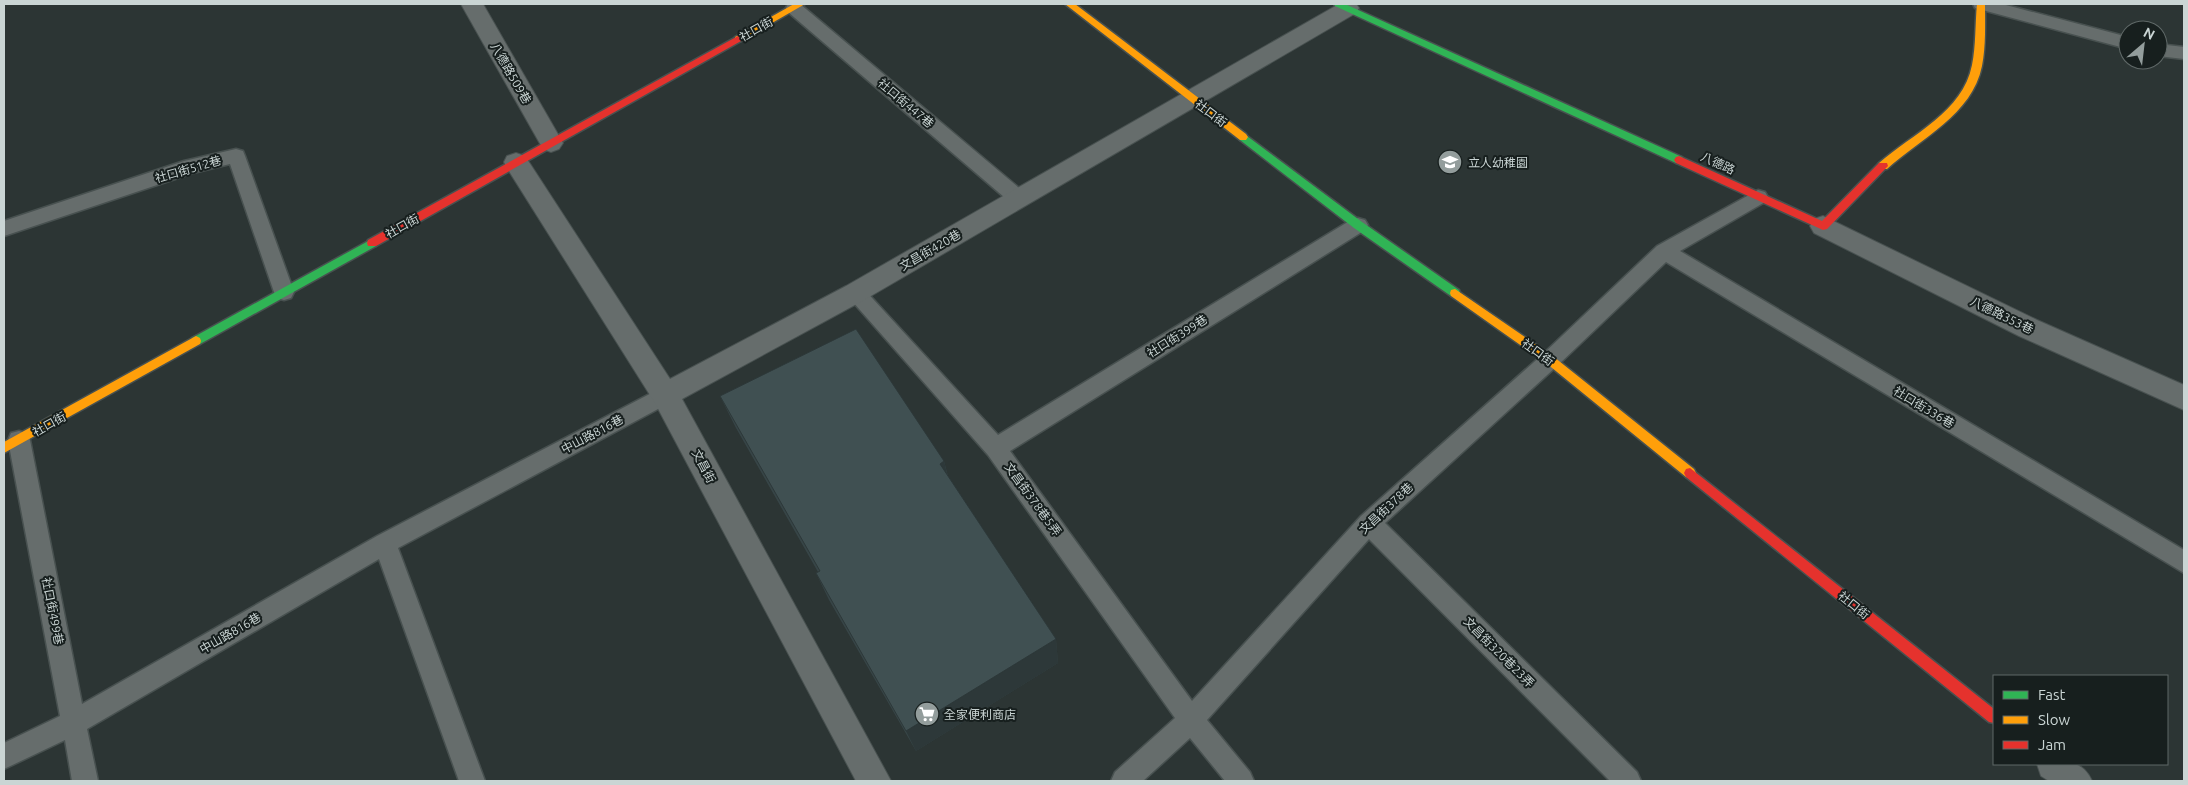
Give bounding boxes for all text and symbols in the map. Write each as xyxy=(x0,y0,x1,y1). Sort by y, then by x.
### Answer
street label: 社口街 xyxy=(737,15,775,43)
north arrow xyxy=(2118,20,2168,70)
text: N xyxy=(2141,24,2157,43)
street label: 八德路509巷 xyxy=(488,40,534,106)
street label: 社口街447巷 xyxy=(876,76,936,130)
street label: 社口街 xyxy=(1193,97,1229,129)
school or university icon: 立人幼稚園 xyxy=(1437,149,1463,175)
street label: 八德路 xyxy=(1699,149,1737,177)
street label: 社口街512巷 xyxy=(153,153,223,185)
place label: 立人幼稚園 xyxy=(1468,156,1528,169)
street label: 社口街 xyxy=(383,212,421,240)
street label: 文昌街420巷 xyxy=(897,227,963,273)
street label: 八德路353巷 xyxy=(1968,294,2036,336)
street label: 社口街399巷 xyxy=(1145,312,1209,360)
street label: 社口街 xyxy=(1520,336,1556,368)
street label: 社口街336巷 xyxy=(1891,384,1957,430)
street label: 社口街 xyxy=(30,410,68,438)
street label: 中山路816巷 xyxy=(559,412,625,456)
street label: 文昌街 xyxy=(690,447,718,485)
street label: 文昌街378巷5弄 xyxy=(1002,460,1064,538)
street label: 文昌街378巷 xyxy=(1357,480,1415,536)
street label: 社口街499巷 xyxy=(40,576,66,646)
street label: 社口街 xyxy=(1836,589,1872,621)
street label: 中山路816巷 xyxy=(197,610,263,656)
street label: 文昌街320巷23弄 xyxy=(1461,614,1537,690)
legend xyxy=(1993,675,2168,765)
text: Fast xyxy=(2038,686,2066,703)
supermarket icon: 全家便利商店 xyxy=(914,701,940,727)
place label: 全家便利商店 xyxy=(944,708,1016,721)
text: Slow xyxy=(2038,711,2071,728)
text: Jam xyxy=(2038,736,2066,753)

